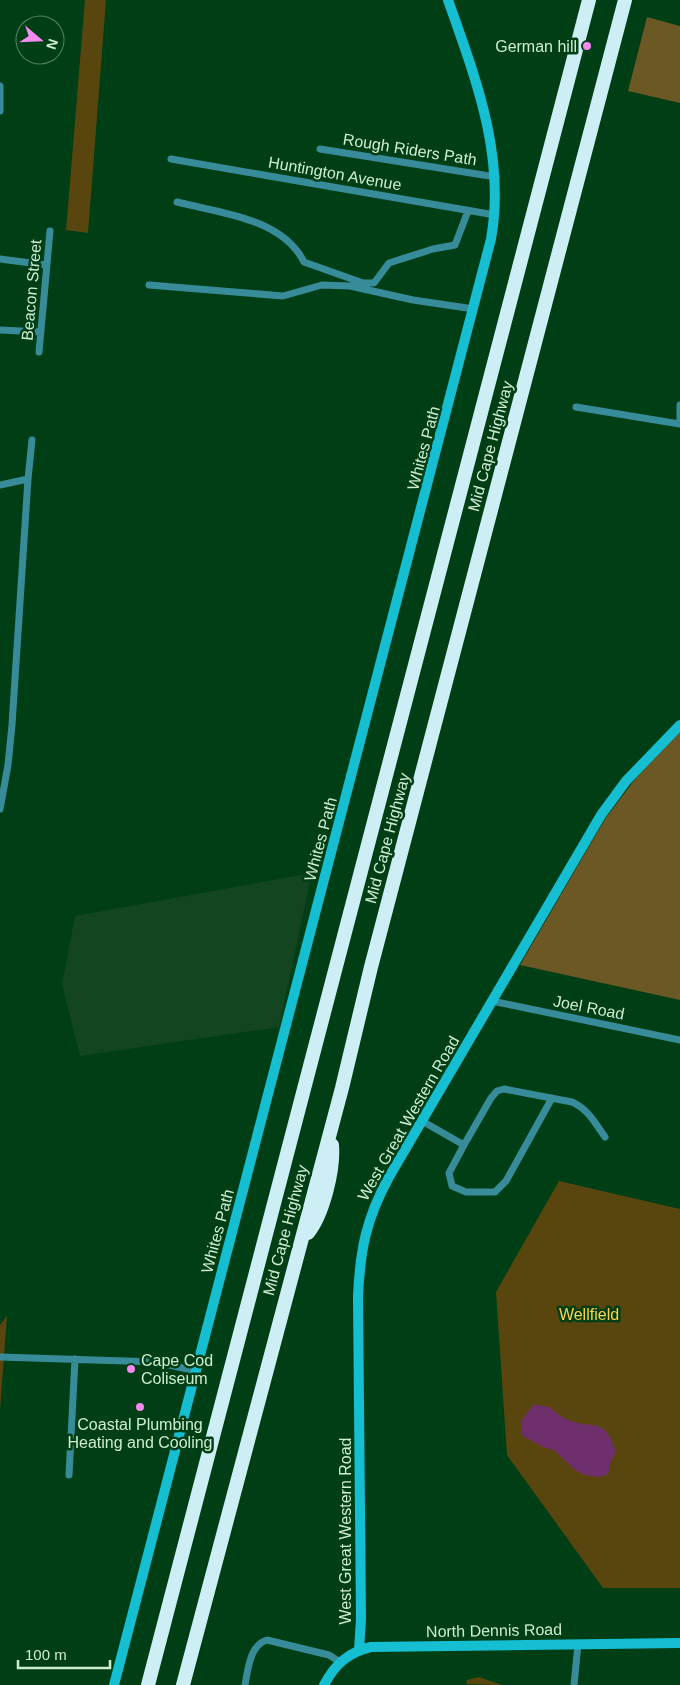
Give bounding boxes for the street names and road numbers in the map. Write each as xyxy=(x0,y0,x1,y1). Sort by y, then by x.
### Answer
street label: Rough Riders Path xyxy=(342,131,478,168)
street label: Huntington Avenue xyxy=(267,153,403,194)
street label: Beacon Street xyxy=(19,238,44,341)
street label: Mid Cape Highway xyxy=(465,379,516,513)
street label: Whites Path xyxy=(404,404,443,492)
street label: Mid Cape Highway xyxy=(362,771,413,905)
street label: Whites Path xyxy=(301,795,340,883)
street label: Joel Road xyxy=(552,992,626,1023)
street label: West Great Western Road xyxy=(354,1033,463,1203)
street label: Mid Cape Highway xyxy=(260,1163,311,1297)
street label: Whites Path xyxy=(198,1187,237,1275)
street label: West Great Western Road xyxy=(337,1437,354,1625)
street label: North Dennis Road xyxy=(426,1621,562,1640)

